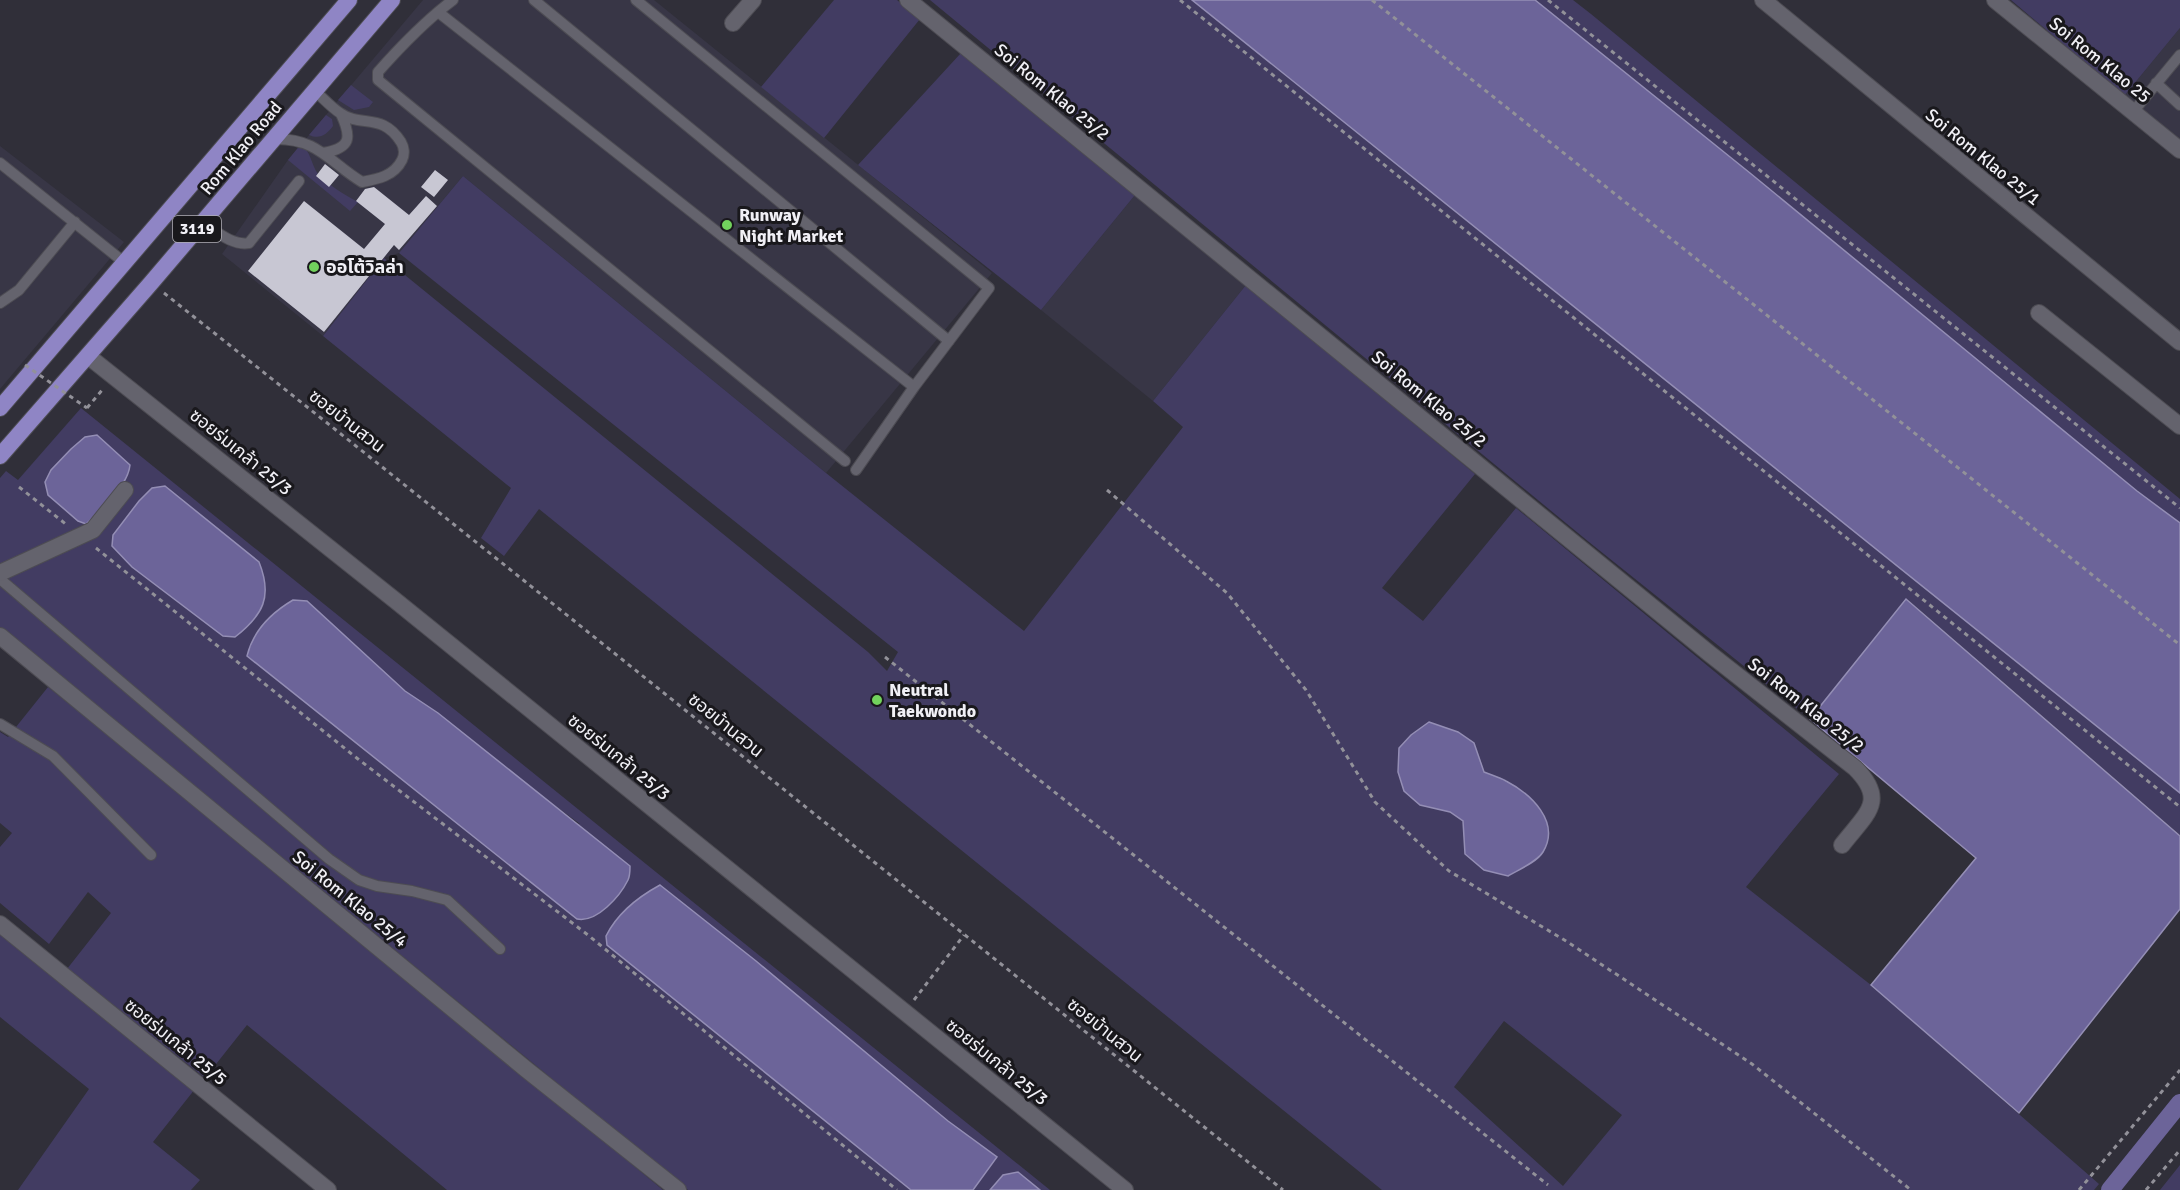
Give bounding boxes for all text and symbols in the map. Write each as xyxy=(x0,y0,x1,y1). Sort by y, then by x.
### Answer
street label: Soi Rom Klao 25 xyxy=(2045,12,2155,108)
street label: Soi Rom Klao 25/2 xyxy=(990,39,1114,145)
street label: Rom Klao Road xyxy=(196,97,286,199)
street label: Soi Rom Klao 25/1 xyxy=(1921,104,2045,210)
place label: Runway Night Market xyxy=(739,204,843,247)
road number: 3119 xyxy=(173,216,221,242)
marker: Runway Night Market xyxy=(720,218,734,232)
place label: ออโต้วิลล่า xyxy=(326,256,404,278)
marker: ออโต้วิลล่า xyxy=(307,260,321,274)
street label: Soi Rom Klao 25/2 xyxy=(1367,346,1491,452)
street label: ซอยบ้านสวน xyxy=(305,384,389,458)
street label: ซอยร่มเกล้า 25/3 xyxy=(185,404,297,500)
street label: Soi Rom Klao 25/2 xyxy=(1743,653,1869,757)
place label: Neutral Taekwondo xyxy=(889,679,976,722)
street label: ซอยบ้านสวน xyxy=(684,688,768,762)
marker: Neutral Taekwondo xyxy=(870,693,884,707)
street label: ซอยร่มเกล้า 25/3 xyxy=(563,709,675,805)
street label: Soi Rom Klao 25/4 xyxy=(288,846,412,952)
street label: ซอยบ้านสวน xyxy=(1063,993,1147,1067)
street label: ซอยร่มเกล้า 25/5 xyxy=(120,994,232,1090)
street label: ซอยร่มเกล้า 25/3 xyxy=(941,1014,1053,1110)

